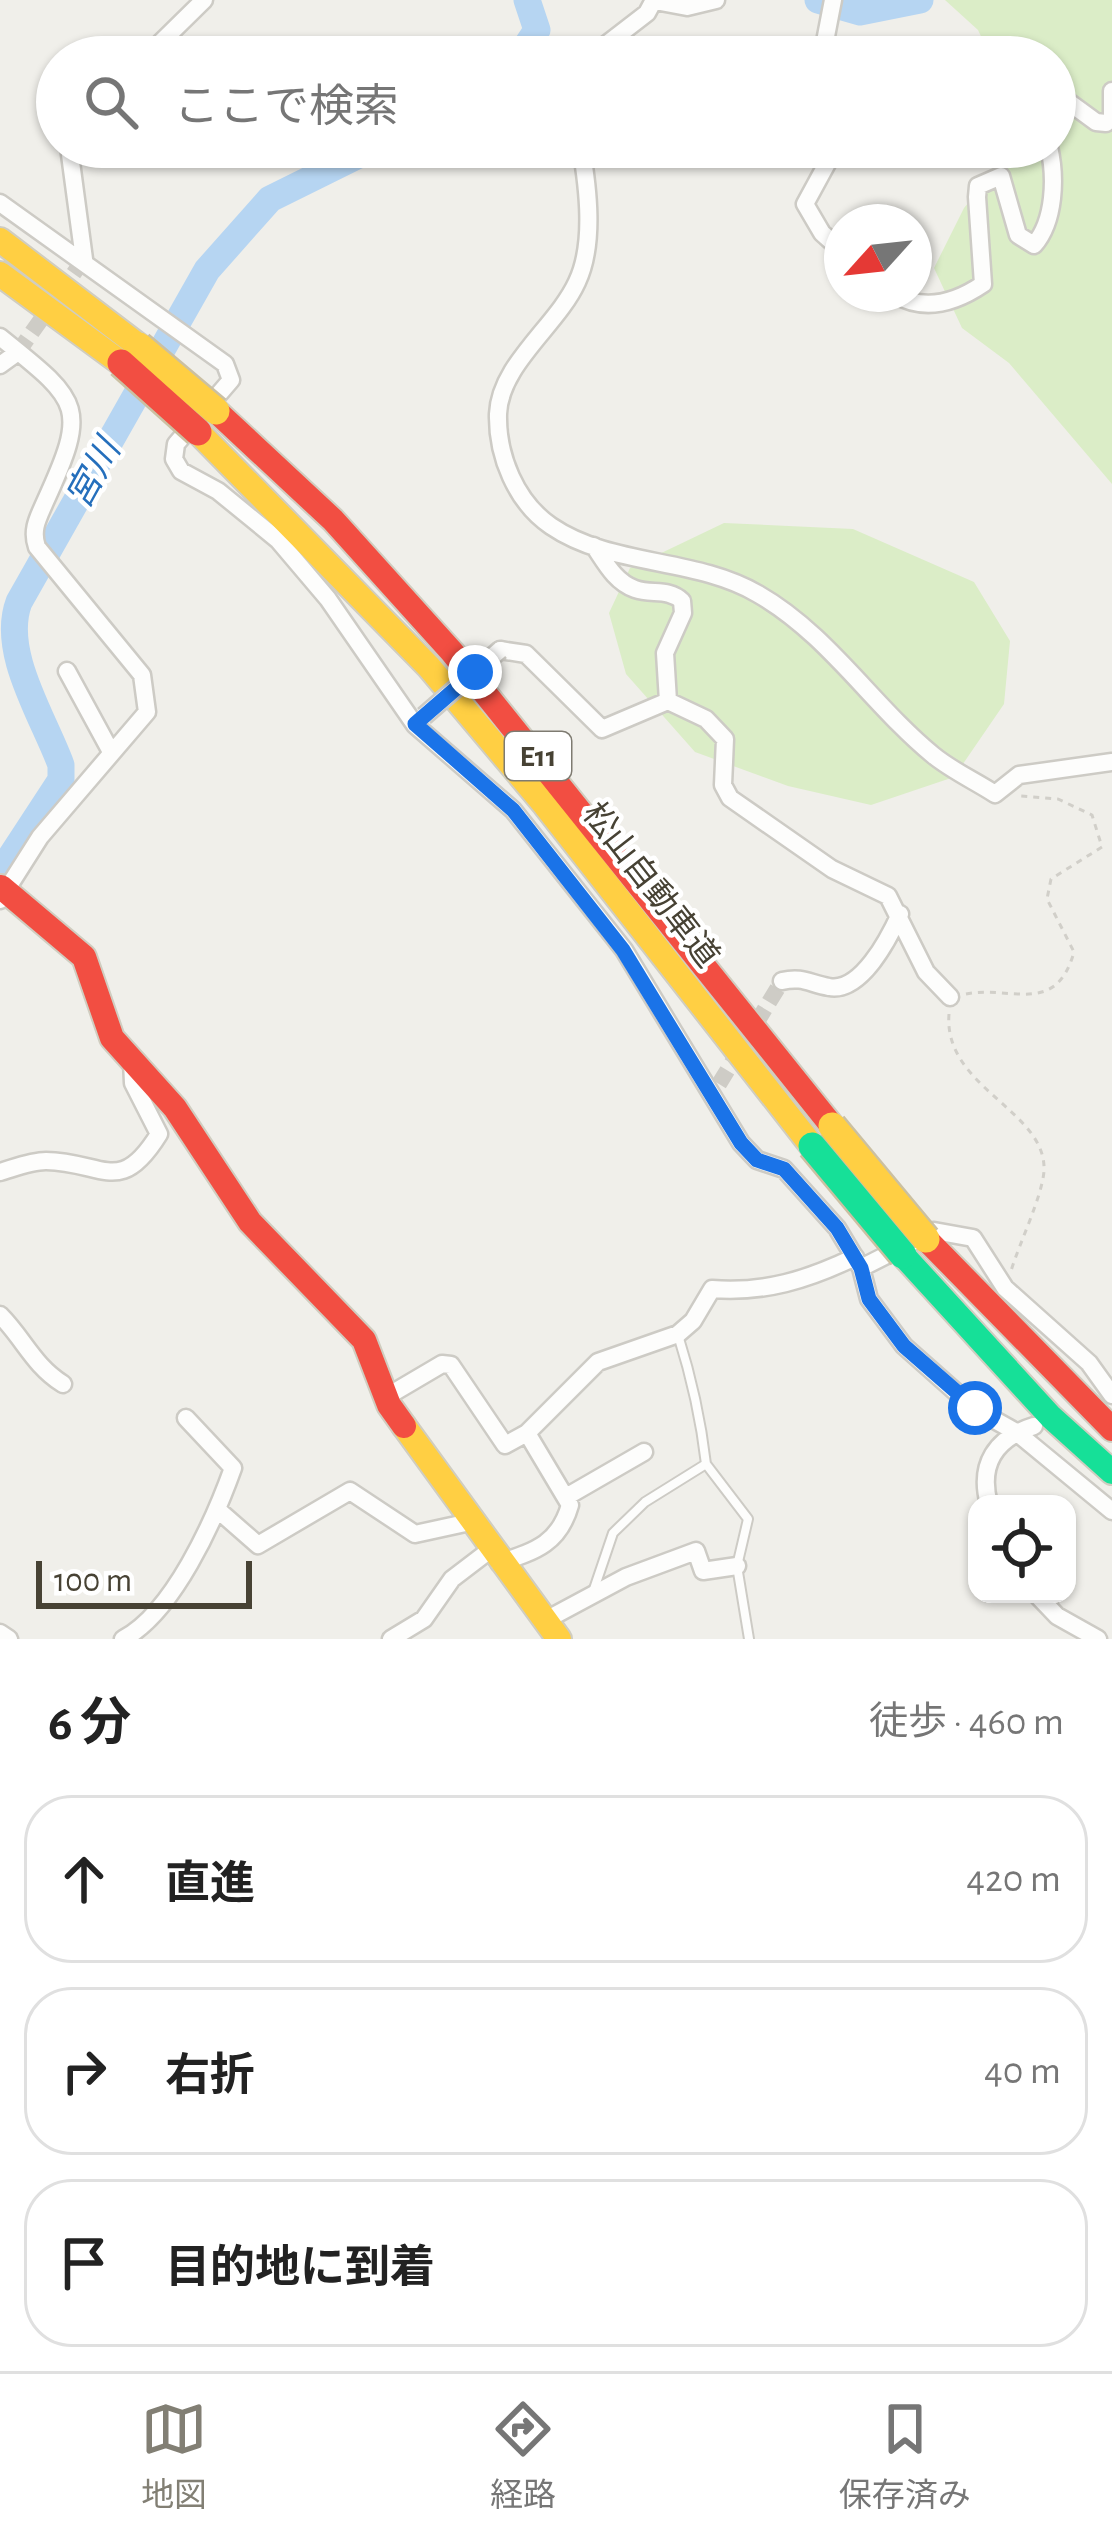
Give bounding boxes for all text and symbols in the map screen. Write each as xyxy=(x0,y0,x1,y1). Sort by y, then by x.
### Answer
search box xyxy=(36,36,1076,168)
icon: search xyxy=(78,69,144,135)
text: ここで検索 xyxy=(174,85,399,130)
north arrow xyxy=(824,204,932,312)
water label: 宮川 xyxy=(59,429,129,514)
route end xyxy=(448,645,502,699)
road number: E11 xyxy=(505,732,571,780)
street label: 松山自動車道 xyxy=(576,796,726,974)
route start xyxy=(948,1381,1002,1435)
map controls xyxy=(968,1495,1076,1603)
button: locate xyxy=(968,1495,1076,1603)
scale bar xyxy=(36,1555,252,1608)
text: 100 m xyxy=(54,1565,132,1598)
text: 6 分 xyxy=(48,1698,131,1749)
text: 徒歩 · 460 m xyxy=(869,1703,1064,1742)
icon: ahead xyxy=(51,1846,117,1912)
text: 420 m xyxy=(966,1860,1061,1899)
text: 直進 xyxy=(165,1862,255,1907)
icon: right xyxy=(51,2038,117,2104)
text: 40 m xyxy=(984,2052,1061,2091)
text: 右折 xyxy=(165,2054,255,2099)
icon: arrive xyxy=(51,2230,117,2296)
text: 目的地に到着 xyxy=(165,2246,435,2291)
tab: 地図 xyxy=(141,2396,207,2517)
tab: 経路 xyxy=(490,2396,556,2517)
tab: 保存済み xyxy=(839,2396,971,2517)

